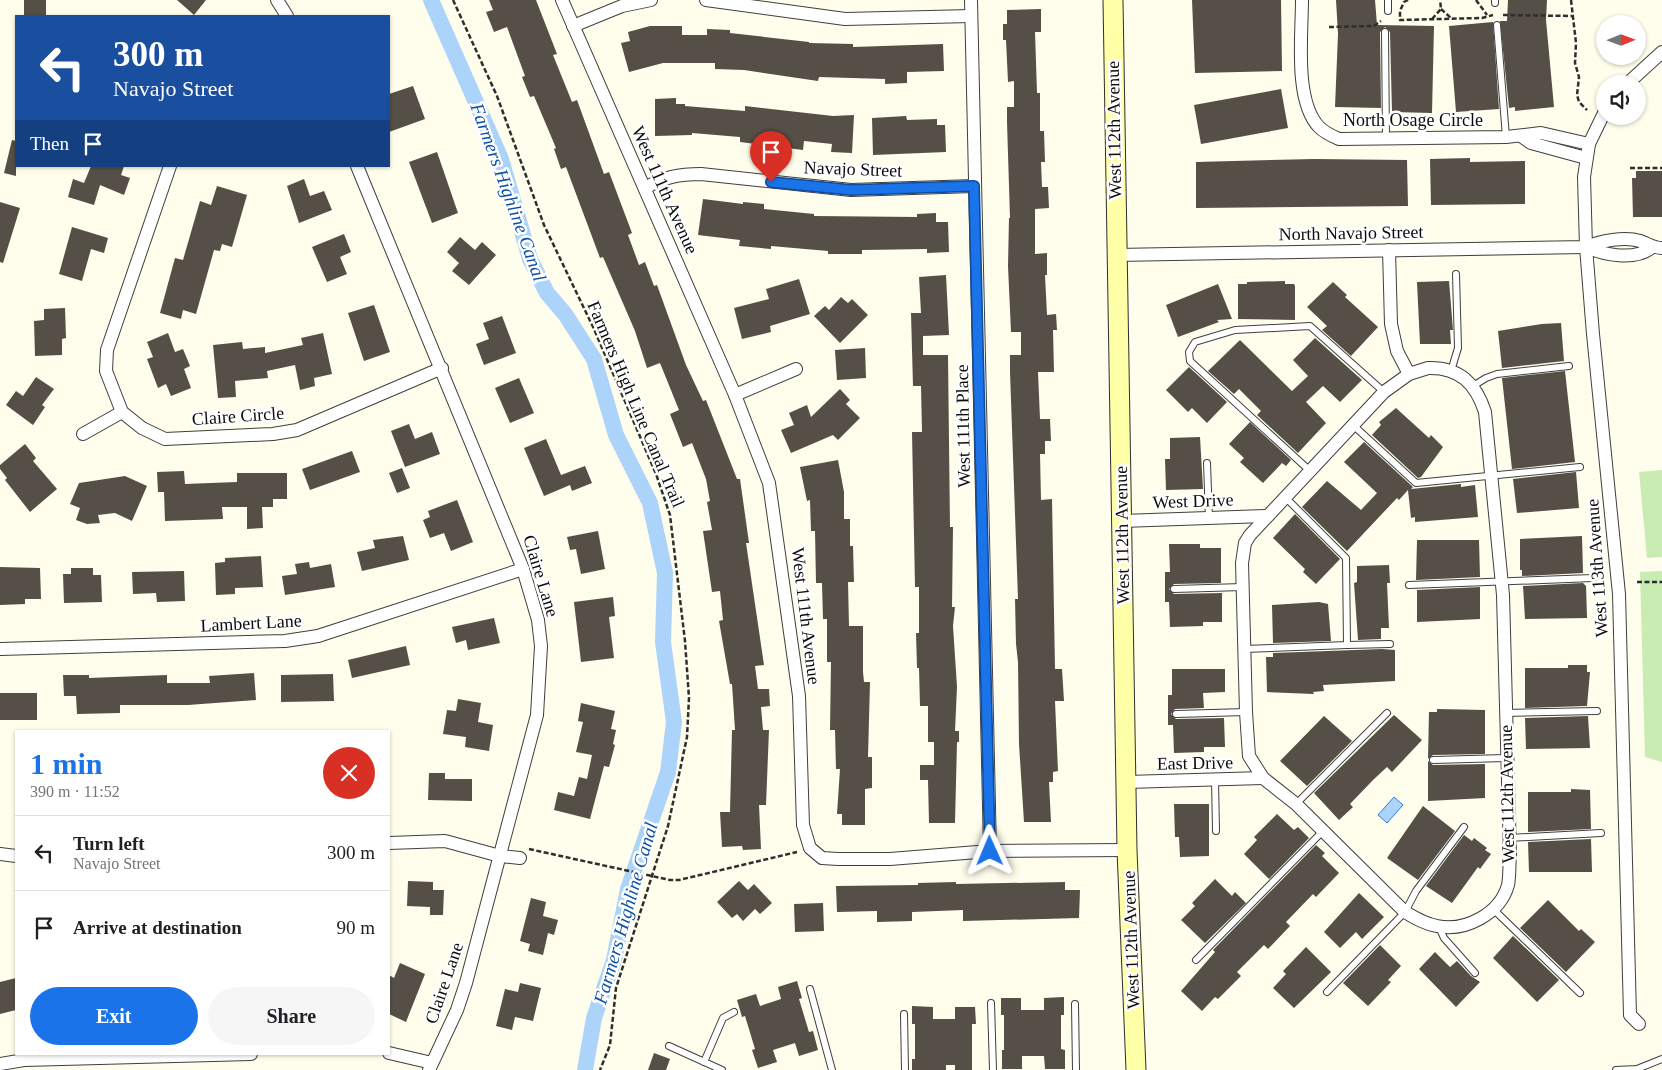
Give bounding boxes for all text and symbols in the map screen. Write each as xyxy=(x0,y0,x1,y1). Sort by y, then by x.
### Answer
north arrow xyxy=(1596,15,1646,65)
map controls xyxy=(1596,15,1646,125)
icon: left xyxy=(30,35,95,100)
text: 300 m xyxy=(113,35,203,74)
street label: West 112th Avenue xyxy=(1103,61,1125,199)
button: sound xyxy=(1596,75,1646,125)
text: Navajo Street xyxy=(113,76,233,101)
water label: Farmers Highline Canal xyxy=(466,99,551,284)
street label: North Osage Circle xyxy=(1343,110,1483,130)
street label: West 111th Avenue xyxy=(628,123,702,257)
icon: arrive xyxy=(79,130,107,158)
pin xyxy=(750,131,792,182)
text: Then xyxy=(30,133,69,154)
icon: arrive xyxy=(757,138,785,166)
street label: Navajo Street xyxy=(803,157,903,181)
street label: North Navajo Street xyxy=(1278,222,1424,244)
street label: Farmers High Line Canal Trail xyxy=(583,298,689,510)
street label: West 111th Place xyxy=(952,364,974,488)
street label: Claire Circle xyxy=(191,403,285,429)
street label: West 112th Avenue xyxy=(1111,466,1133,604)
street label: West Drive xyxy=(1152,490,1234,512)
street label: West 113th Avenue xyxy=(1582,498,1612,638)
street label: Claire Lane xyxy=(519,533,563,619)
street label: West 111th Avenue xyxy=(788,546,824,686)
street label: Lambert Lane xyxy=(200,610,302,636)
street label: West 112th Avenue xyxy=(1496,725,1518,863)
text: 1 min xyxy=(30,747,103,780)
button: close xyxy=(323,747,375,799)
street label: East Drive xyxy=(1157,752,1233,774)
text: 390 m · 11:52 xyxy=(30,783,120,800)
water label: Farmers Highline Canal xyxy=(589,820,661,1007)
position arrow xyxy=(963,824,1015,876)
text: Turn left xyxy=(73,833,145,854)
icon: left xyxy=(30,839,58,867)
text: 300 m xyxy=(327,842,375,863)
text: Navajo Street xyxy=(73,855,161,872)
street label: West 112th Avenue xyxy=(1119,870,1143,1010)
icon: arrive xyxy=(30,914,58,942)
text: Arrive at destination xyxy=(73,917,242,938)
text: 90 m xyxy=(336,917,375,938)
street label: Claire Lane xyxy=(421,940,467,1026)
button: Exit xyxy=(30,987,198,1045)
button: Share xyxy=(208,987,375,1045)

